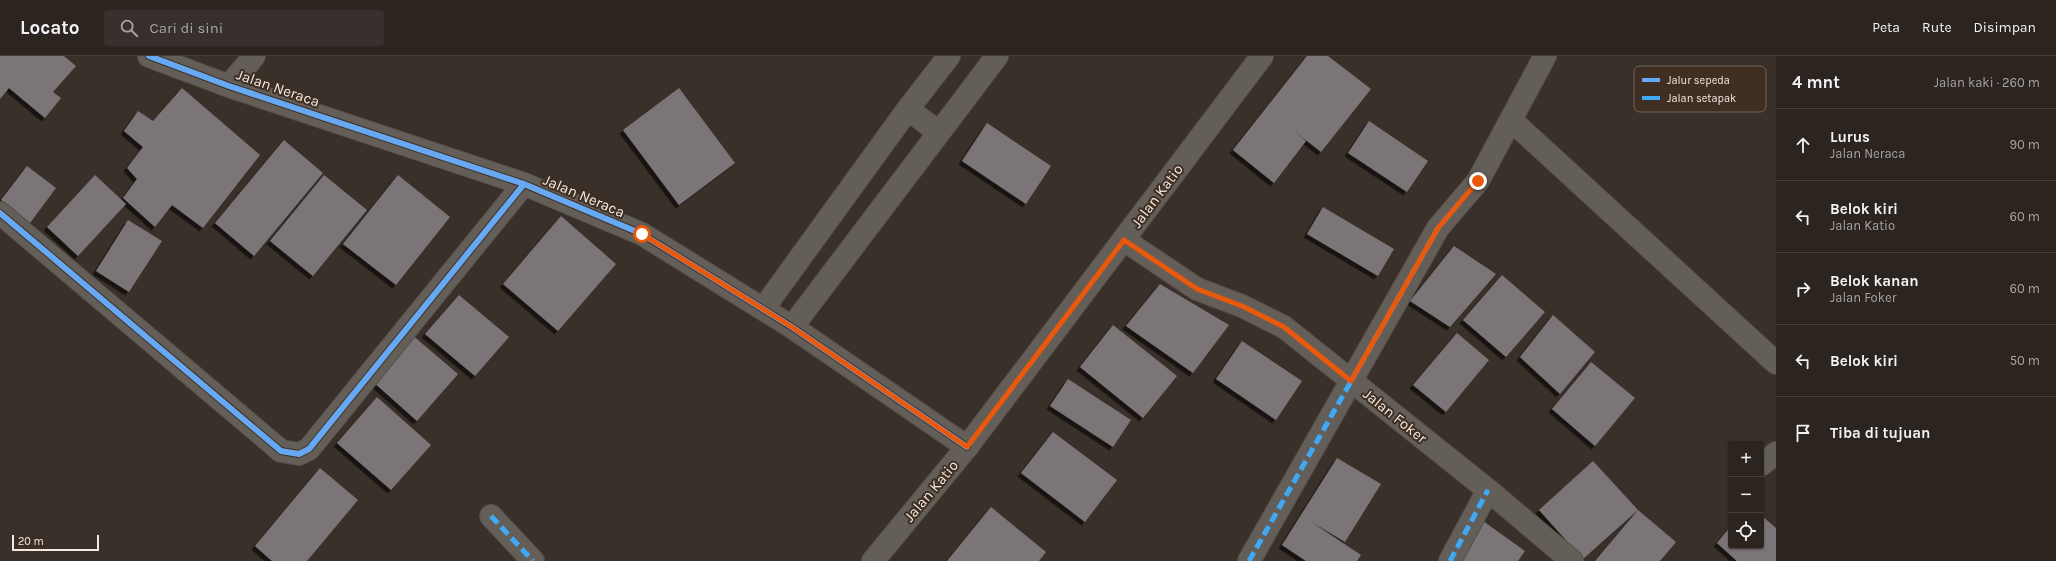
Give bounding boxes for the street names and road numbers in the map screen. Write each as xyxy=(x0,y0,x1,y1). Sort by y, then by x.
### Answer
street label: Jalan Neraca xyxy=(234,65,322,111)
street label: Jalan Katio xyxy=(1127,161,1187,231)
street label: Jalan Neraca xyxy=(540,171,628,221)
street label: Jalan Foker xyxy=(1360,385,1431,447)
street label: Jalan Katio xyxy=(900,456,962,526)

